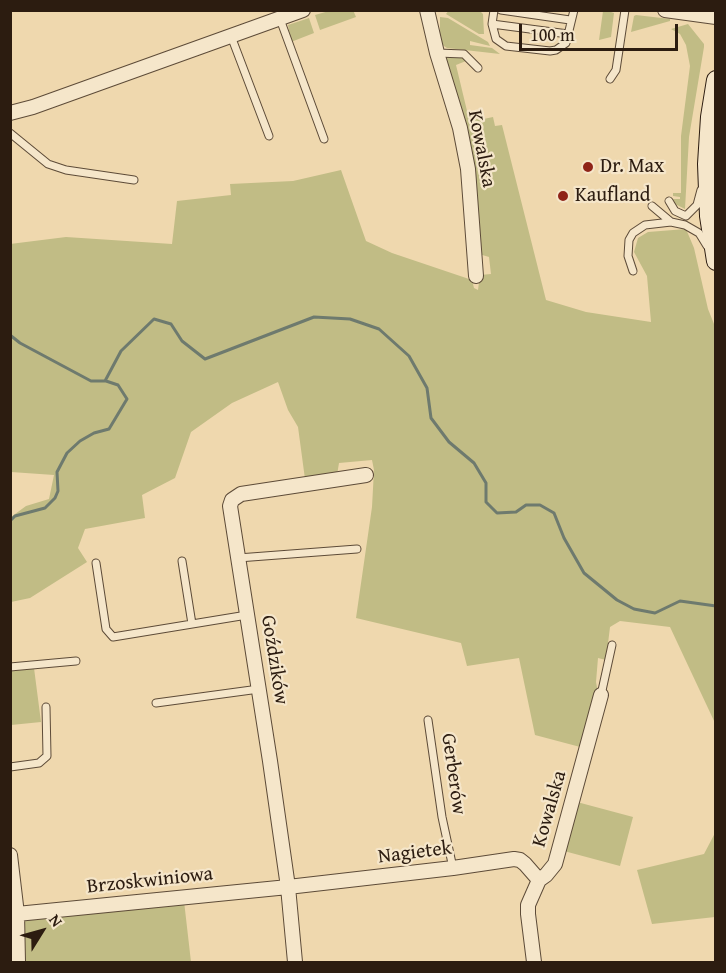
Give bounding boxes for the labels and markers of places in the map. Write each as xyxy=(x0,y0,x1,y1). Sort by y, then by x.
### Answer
place label: Dr. Max xyxy=(600,155,664,179)
marker: Dr. Max xyxy=(581,160,595,174)
place label: Kaufland xyxy=(575,184,650,208)
marker: Kaufland xyxy=(556,189,570,203)

